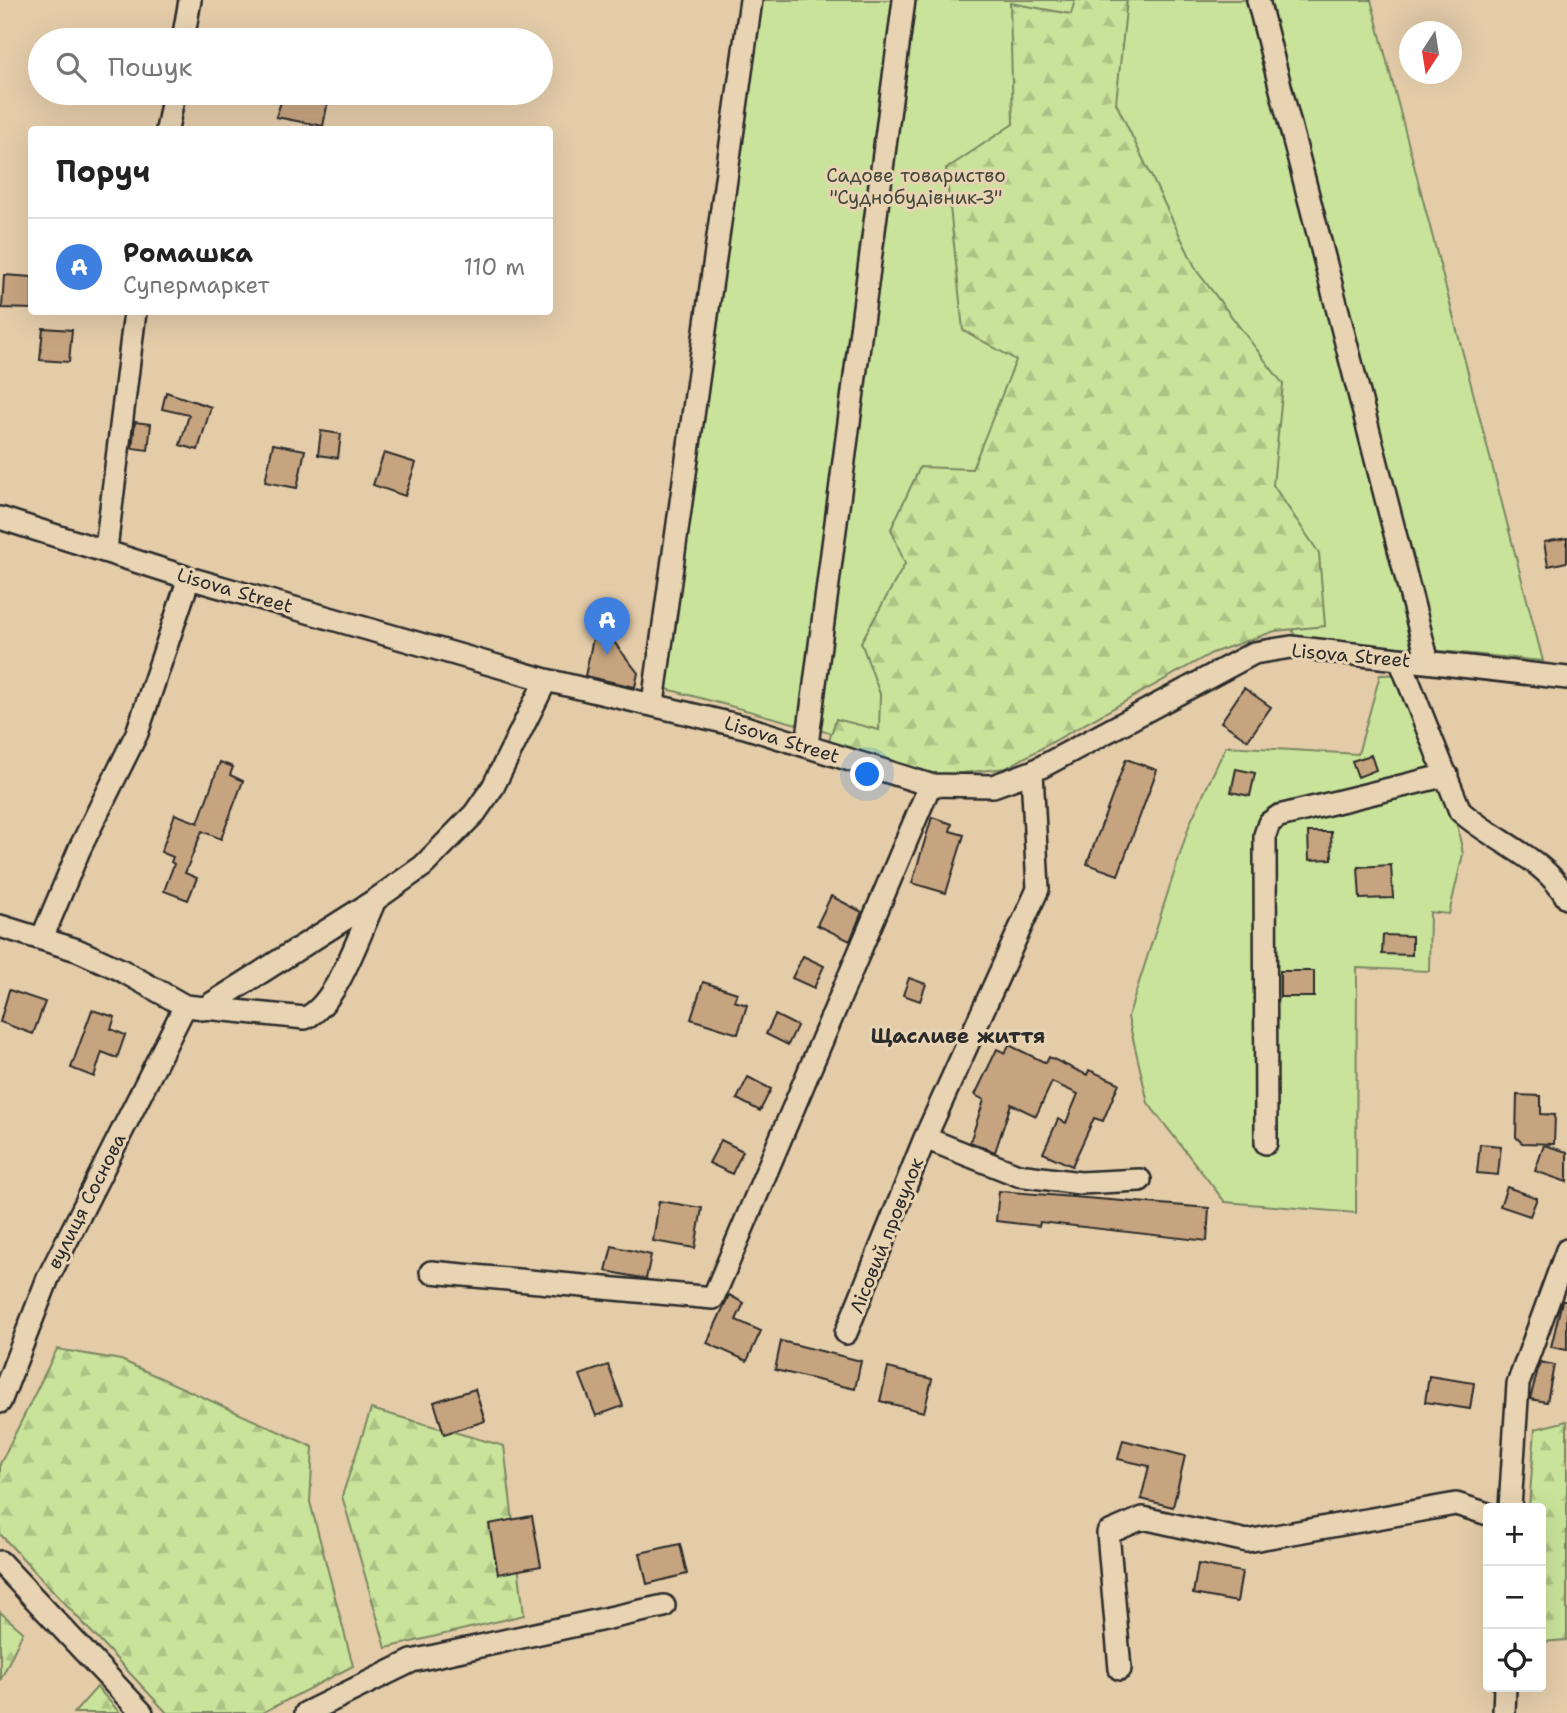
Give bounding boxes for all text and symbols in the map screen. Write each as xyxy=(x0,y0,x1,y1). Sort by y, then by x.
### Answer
north arrow xyxy=(1399,21,1462,84)
search box xyxy=(28,28,553,105)
icon: search xyxy=(52,48,90,86)
text: Пошук xyxy=(108,49,192,84)
text: Поруч xyxy=(56,151,150,192)
park label: Садове товариство "Суднобудівник-3" xyxy=(826,163,1006,210)
text: Ромашка xyxy=(123,235,253,270)
text: A xyxy=(70,252,88,282)
text: 110 m xyxy=(463,252,525,282)
text: Супермаркет xyxy=(123,270,270,300)
street label: Lisova Street xyxy=(174,562,296,619)
pin: A xyxy=(584,597,630,655)
street label: Lisova Street xyxy=(1290,638,1411,673)
street label: Lisova Street xyxy=(721,710,843,769)
your location xyxy=(850,757,884,791)
district label: Щасливе життя xyxy=(871,1022,1045,1050)
street label: вулиця Соснова xyxy=(41,1129,132,1273)
street label: Лісовий провулок xyxy=(844,1154,929,1317)
map controls xyxy=(1483,1503,1546,1692)
button: + xyxy=(1483,1503,1546,1566)
button: − xyxy=(1483,1566,1546,1629)
button: locate xyxy=(1483,1629,1546,1692)

